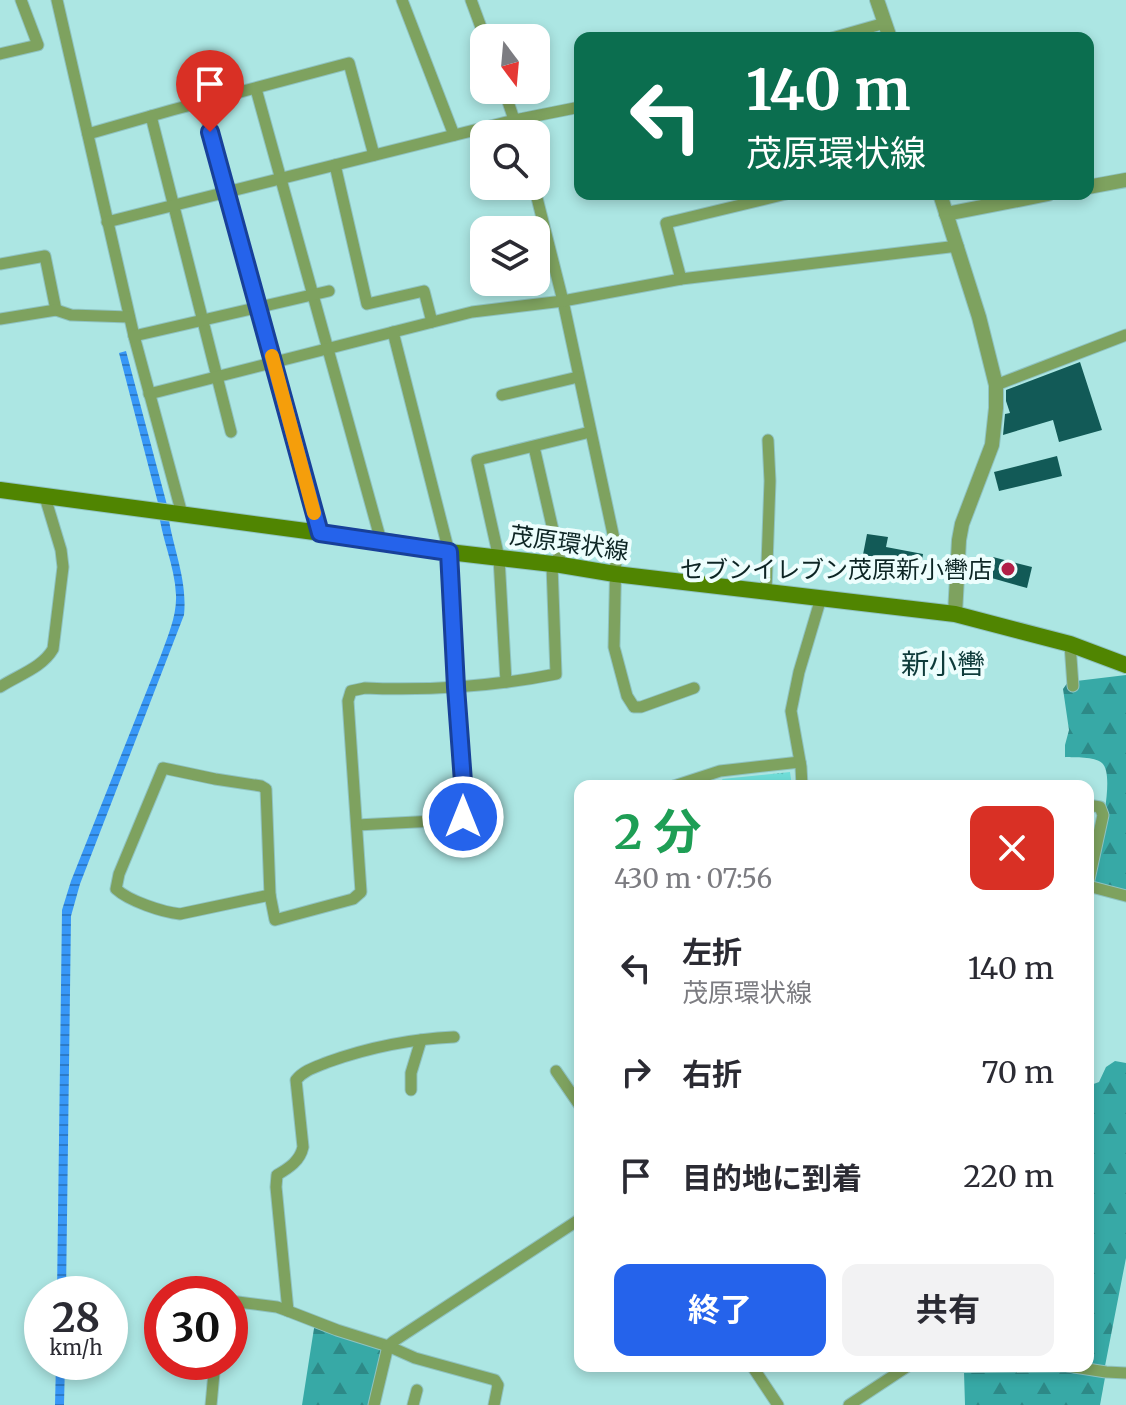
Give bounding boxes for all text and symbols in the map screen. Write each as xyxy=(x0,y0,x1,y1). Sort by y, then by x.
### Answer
north arrow xyxy=(470,24,550,104)
map controls xyxy=(470,24,550,296)
pin xyxy=(176,50,244,132)
text: 140 m xyxy=(746,55,911,125)
icon: arrive xyxy=(188,62,232,106)
icon: left xyxy=(614,64,718,168)
button: search xyxy=(470,120,550,200)
text: 茂原環状線 xyxy=(746,131,926,176)
button: layers xyxy=(470,216,550,296)
street label: 茂原環状線 xyxy=(507,519,631,567)
place label: セブンイレブン茂原新小轡店 xyxy=(680,554,992,585)
marker: セブンイレブン茂原新小轡店 xyxy=(999,560,1017,578)
district label: 新小轡 xyxy=(901,646,985,682)
position arrow xyxy=(421,775,505,859)
text: 2 分 xyxy=(614,802,702,862)
button: close xyxy=(970,806,1054,890)
text: 430 m · 07:56 xyxy=(614,862,772,895)
text: 左折 xyxy=(682,933,742,971)
icon: left xyxy=(614,946,658,990)
text: 140 m xyxy=(968,949,1054,987)
text: 茂原環状線 xyxy=(682,976,812,1009)
icon: right xyxy=(614,1050,658,1094)
text: 70 m xyxy=(981,1053,1054,1091)
text: 右折 xyxy=(682,1055,742,1093)
icon: arrive xyxy=(614,1154,658,1198)
text: 220 m xyxy=(963,1157,1054,1195)
text: 目的地に到着 xyxy=(682,1159,862,1197)
button: 終了 xyxy=(614,1264,826,1356)
button: 共有 xyxy=(842,1264,1054,1356)
speed limit sign: 30 xyxy=(144,1276,248,1380)
text: 28 xyxy=(52,1293,100,1343)
text: km/h xyxy=(50,1335,102,1360)

